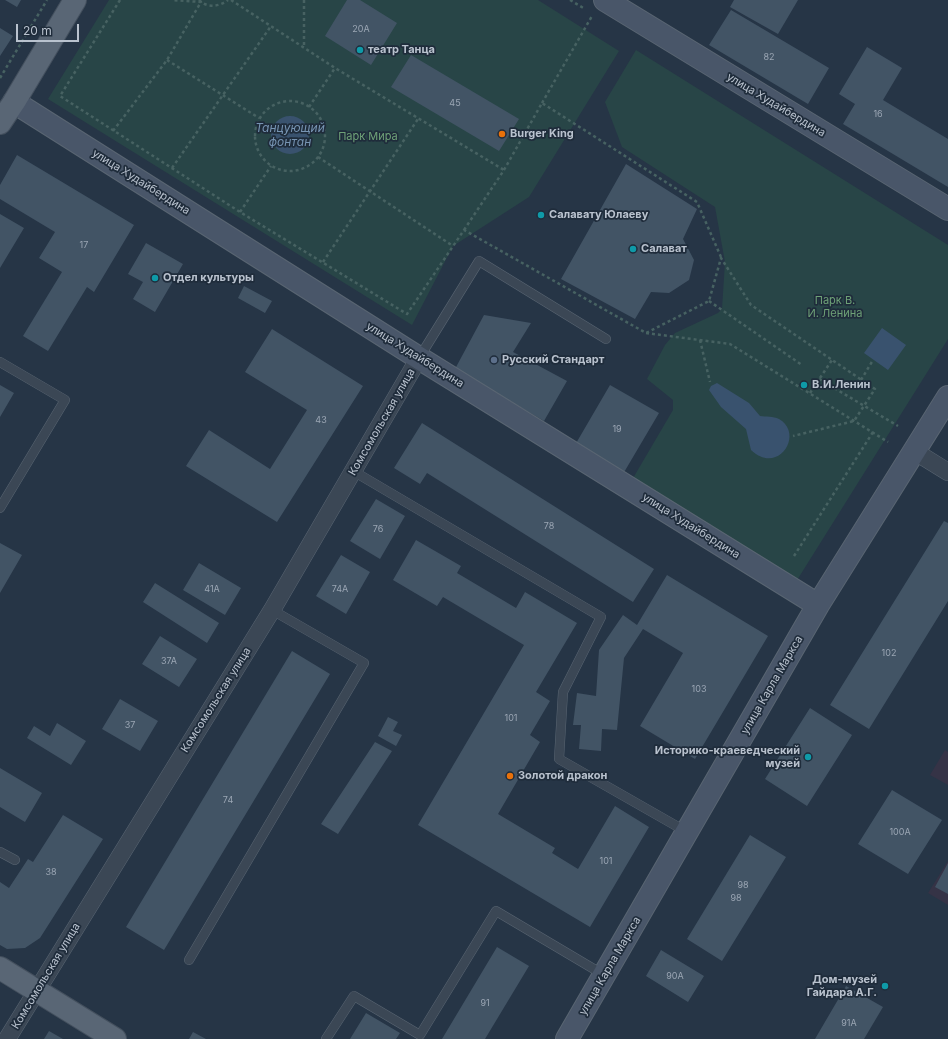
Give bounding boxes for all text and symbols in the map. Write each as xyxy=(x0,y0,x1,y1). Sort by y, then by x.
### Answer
scale bar xyxy=(18,16,81,42)
text: 20 m xyxy=(23,23,52,38)
house number: 20А xyxy=(352,24,370,34)
place label: театр Танца xyxy=(368,43,435,57)
marker: театр Танца xyxy=(355,45,365,55)
house number: 82 xyxy=(763,52,775,62)
street label: улица Худайбердина xyxy=(724,70,828,140)
house number: 45 xyxy=(449,98,461,108)
house number: 16 xyxy=(873,109,883,119)
water label: Танцующий фонтан xyxy=(255,121,325,149)
place label: Burger King xyxy=(510,127,574,141)
marker: Burger King xyxy=(497,129,507,139)
park label: Парк Мира xyxy=(338,130,398,144)
street label: улица Худайбердина xyxy=(90,146,192,218)
place label: Салавату Юлаеву xyxy=(549,208,648,222)
marker: Салавату Юлаеву xyxy=(536,210,546,220)
house number: 17 xyxy=(80,240,88,250)
place label: Салават xyxy=(641,242,687,256)
marker: Салават xyxy=(628,244,638,254)
place label: Отдел культуры xyxy=(163,271,254,285)
marker: Отдел культуры xyxy=(150,273,160,283)
park label: Парк В. И. Ленина xyxy=(808,294,862,320)
street label: улица Худайбердина xyxy=(364,319,466,391)
place label: Русский Стандарт xyxy=(502,353,604,367)
marker: Русский Стандарт xyxy=(489,355,499,365)
street label: Комсомольская улица xyxy=(346,366,418,478)
place label: В.И.Ленин xyxy=(812,378,870,392)
marker: В.И.Ленин xyxy=(799,380,809,390)
house number: 43 xyxy=(315,415,327,425)
house number: 19 xyxy=(612,424,622,434)
street label: улица Худайбердина xyxy=(640,490,742,562)
house number: 78 xyxy=(544,521,554,531)
house number: 76 xyxy=(373,524,383,534)
house number: 41А xyxy=(204,584,220,594)
house number: 74А xyxy=(332,584,348,594)
street label: улица Карла Маркса xyxy=(738,633,806,737)
street label: Комсомольская улица xyxy=(178,645,254,755)
house number: 102 xyxy=(882,648,896,658)
house number: 37А xyxy=(161,656,177,666)
house number: 103 xyxy=(692,684,706,694)
house number: 101 xyxy=(505,713,517,723)
house number: 37 xyxy=(125,720,135,730)
place label: Историко-краеведческий музей xyxy=(655,744,800,770)
marker: Историко-краеведческий музей xyxy=(803,752,813,762)
place label: Золотой дракон xyxy=(518,769,607,783)
marker: Золотой дракон xyxy=(505,771,515,781)
house number: 74 xyxy=(223,795,233,805)
house number: 100А xyxy=(889,827,911,837)
house number: 101 xyxy=(600,856,612,866)
house number: 38 xyxy=(45,867,57,877)
house number: 98 xyxy=(737,880,749,890)
house number: 98 xyxy=(730,893,742,903)
street label: улица Карла Маркса xyxy=(576,914,644,1018)
street label: Комсомольская улица xyxy=(9,921,83,1031)
house number: 90А xyxy=(666,971,684,981)
place label: Дом-музей Гайдара А.Г. xyxy=(807,973,877,999)
marker: Дом-музей Гайдара А.Г. xyxy=(880,981,890,991)
house number: 91 xyxy=(480,998,490,1008)
house number: 91А xyxy=(841,1018,857,1028)

